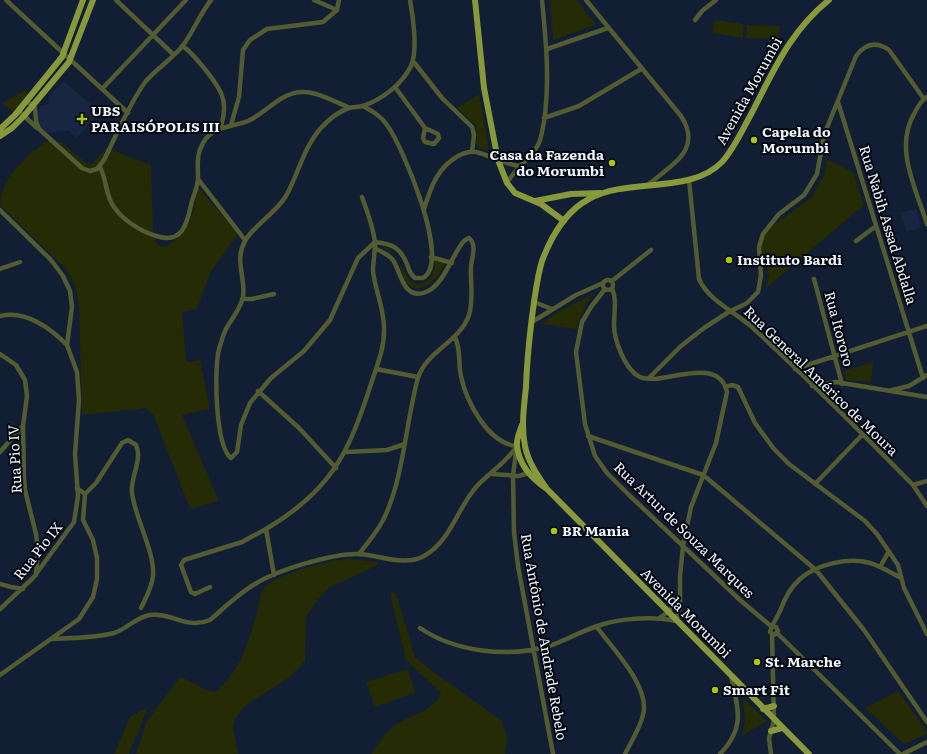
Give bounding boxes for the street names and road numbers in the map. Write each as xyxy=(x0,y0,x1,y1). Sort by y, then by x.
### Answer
street label: Avenida Morumbi xyxy=(710,33,786,148)
street label: Rua Nabih Assad Abdalla xyxy=(855,143,923,307)
street label: Rua Itororo xyxy=(820,289,860,369)
street label: Rua General Américo de Moura xyxy=(740,301,904,460)
street label: Rua Pio IV xyxy=(2,423,26,494)
street label: Rua Artur de Souza Marques xyxy=(610,457,759,602)
street label: Rua Pio IX xyxy=(8,517,66,584)
street label: Rua Antônio de Andrade Rebelo xyxy=(517,532,573,742)
street label: Avenida Morumbi xyxy=(637,563,737,662)

